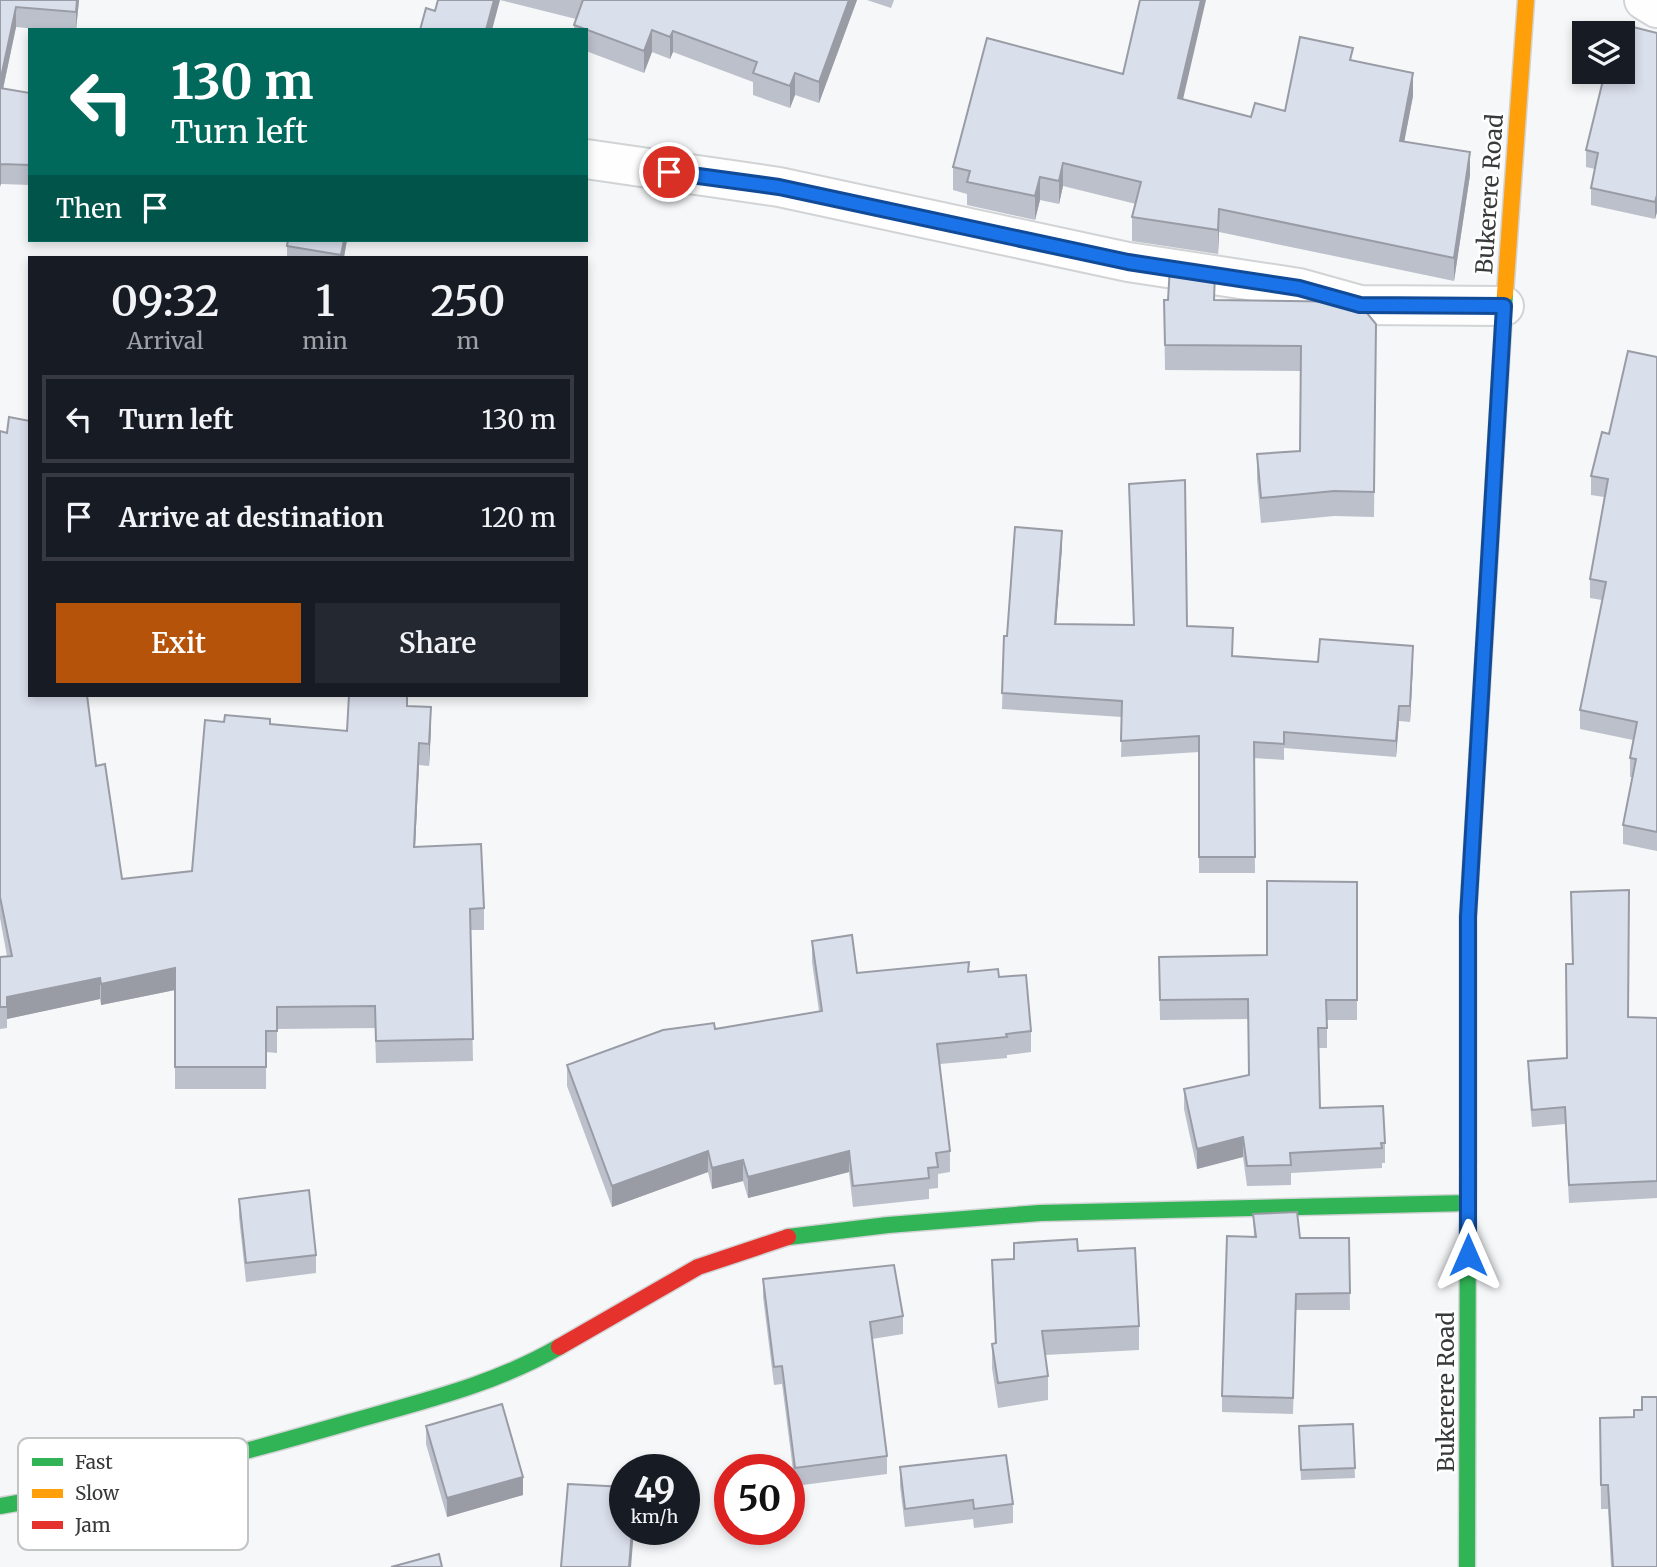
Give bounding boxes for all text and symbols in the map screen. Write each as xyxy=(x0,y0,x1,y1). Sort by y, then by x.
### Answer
map controls xyxy=(1572,21,1635,84)
button: layers xyxy=(1572,21,1635,84)
text: 130 m xyxy=(171,51,314,112)
icon: left xyxy=(56,56,147,147)
text: Turn left xyxy=(171,112,308,152)
street label: Bukerere Road xyxy=(1469,113,1509,275)
pin xyxy=(639,142,699,202)
icon: arrive xyxy=(650,153,688,191)
icon: arrive xyxy=(136,189,174,227)
text: Then xyxy=(56,192,122,225)
text: 09:32 xyxy=(111,275,220,327)
text: 1 xyxy=(316,275,335,327)
text: 250 xyxy=(431,275,505,327)
text: Arrival xyxy=(127,326,204,355)
text: min xyxy=(302,326,348,355)
text: m xyxy=(456,326,479,355)
icon: left xyxy=(60,400,98,438)
text: Turn left xyxy=(119,403,233,436)
text: 130 m xyxy=(482,403,556,436)
icon: arrive xyxy=(60,498,98,536)
text: Arrive at destination xyxy=(119,501,384,534)
text: 120 m xyxy=(481,501,556,534)
button: Exit xyxy=(56,603,301,683)
button: Share xyxy=(315,603,560,683)
position arrow xyxy=(1431,1218,1505,1292)
street label: Bukerere Road xyxy=(1431,1312,1460,1472)
legend xyxy=(18,1438,248,1550)
text: Fast xyxy=(75,1450,113,1474)
speed limit sign: 50 xyxy=(714,1454,805,1545)
text: 49 xyxy=(634,1468,675,1512)
text: Slow xyxy=(75,1481,120,1505)
text: km/h xyxy=(631,1505,678,1528)
text: Jam xyxy=(74,1513,111,1537)

